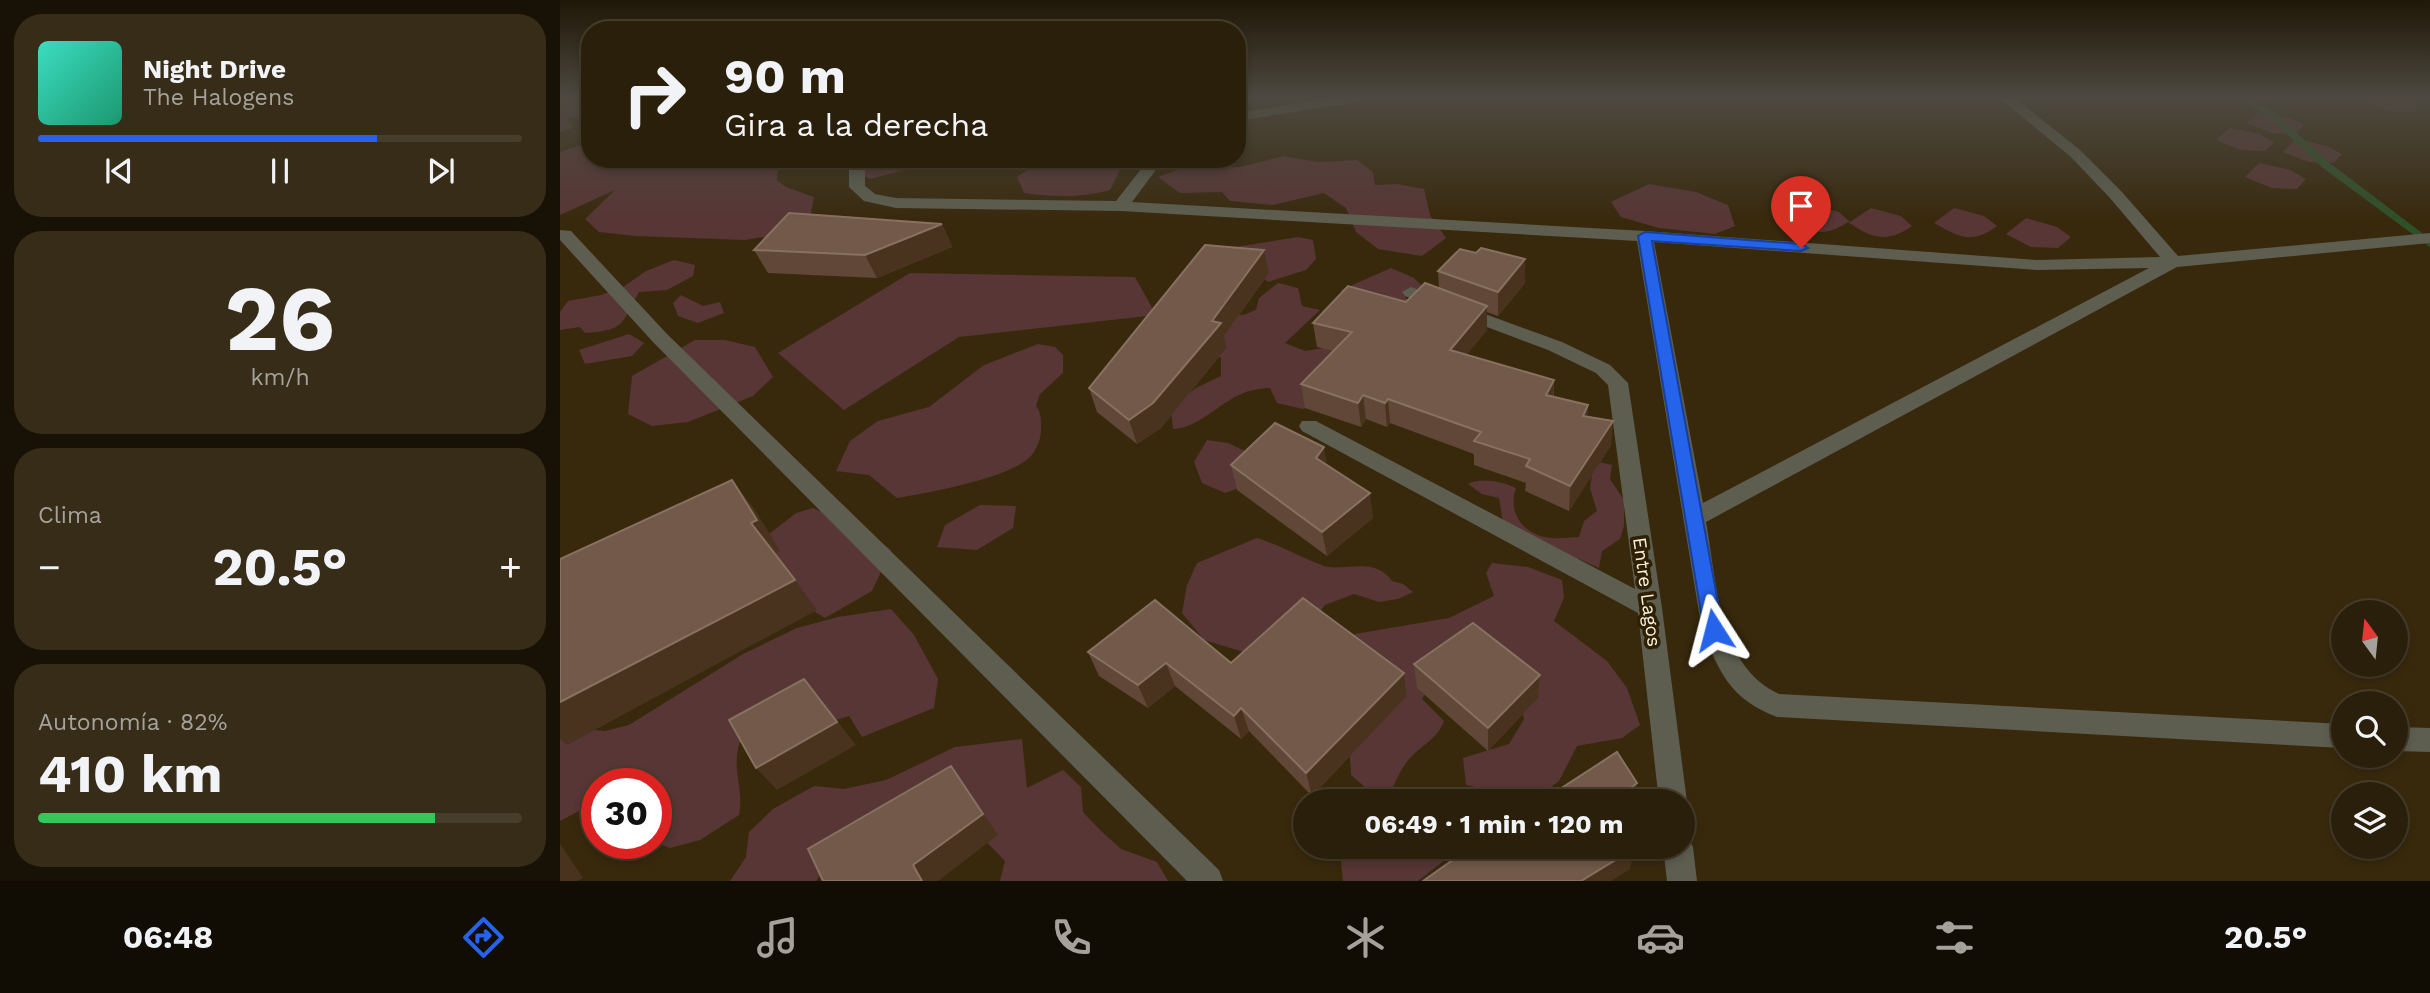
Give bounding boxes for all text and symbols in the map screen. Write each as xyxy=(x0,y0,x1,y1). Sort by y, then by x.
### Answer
text: 90 m xyxy=(724,47,846,105)
icon: right xyxy=(609,49,700,140)
text: Night Drive xyxy=(143,54,286,84)
text: The Halogens xyxy=(143,84,294,111)
text: Gira a la derecha xyxy=(724,106,988,144)
icon: previous xyxy=(100,152,138,190)
icon: pause xyxy=(261,152,299,190)
icon: next xyxy=(422,152,460,190)
pin xyxy=(1771,176,1831,248)
icon: arrive xyxy=(1782,187,1820,225)
text: 26 xyxy=(225,265,335,372)
text: km/h xyxy=(250,364,310,391)
text: Clima xyxy=(38,502,102,529)
street label: Entre Lagos xyxy=(1628,536,1666,648)
text: 20.5° xyxy=(212,537,348,598)
text: − xyxy=(38,545,61,589)
text: + xyxy=(499,545,522,589)
position arrow xyxy=(1677,593,1751,667)
north arrow xyxy=(2331,600,2408,677)
map controls xyxy=(2331,600,2408,859)
button: search xyxy=(2331,691,2408,768)
text: Autonomía · 82% xyxy=(38,709,227,736)
text: 410 km xyxy=(38,744,222,805)
speed limit sign: 30 xyxy=(581,768,672,859)
button: layers xyxy=(2331,782,2408,859)
text: 06:49 · 1 min · 120 m xyxy=(1364,809,1624,839)
icon: directions xyxy=(459,913,508,962)
icon: music xyxy=(753,913,802,962)
icon: phone xyxy=(1047,913,1096,962)
icon: climate xyxy=(1341,913,1390,962)
icon: car xyxy=(1636,913,1685,962)
icon: filters xyxy=(1930,913,1979,962)
text: 06:48 xyxy=(123,918,213,956)
text: 20.5° xyxy=(2224,918,2307,956)

